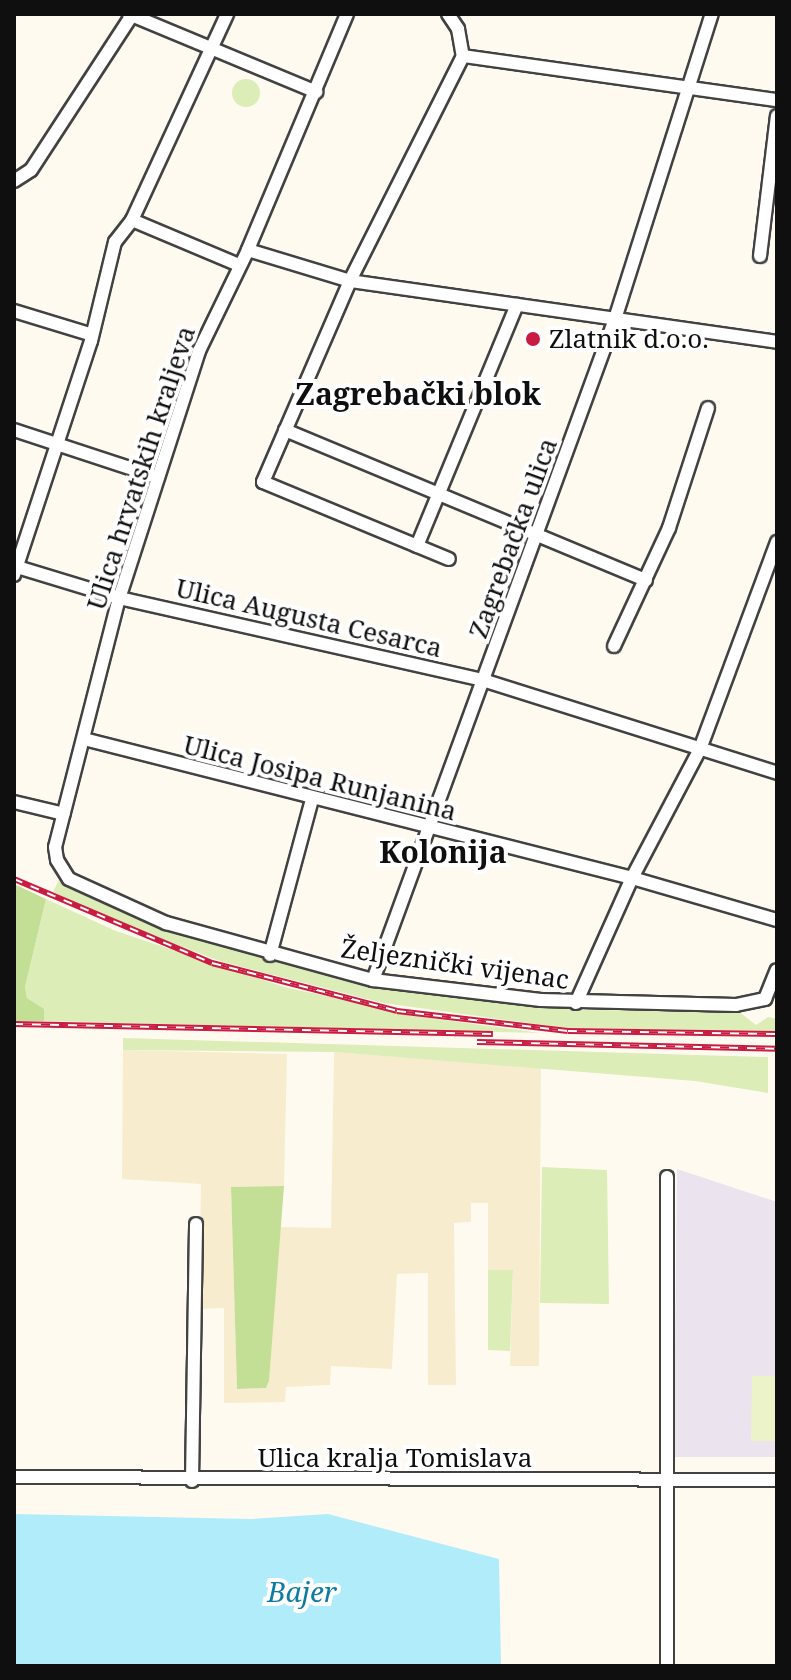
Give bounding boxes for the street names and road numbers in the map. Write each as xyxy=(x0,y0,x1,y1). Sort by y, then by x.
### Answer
street label: Ulica hrvatskih kraljeva xyxy=(80,322,202,614)
street label: Zagrebačka ulica xyxy=(462,434,564,642)
street label: Ulica Augusta Cesarca xyxy=(173,572,445,664)
street label: Ulica Josipa Runjanina xyxy=(180,729,460,827)
street label: Željeznički vijenac xyxy=(339,933,571,995)
street label: Ulica kralja Tomislava xyxy=(258,1442,532,1474)

